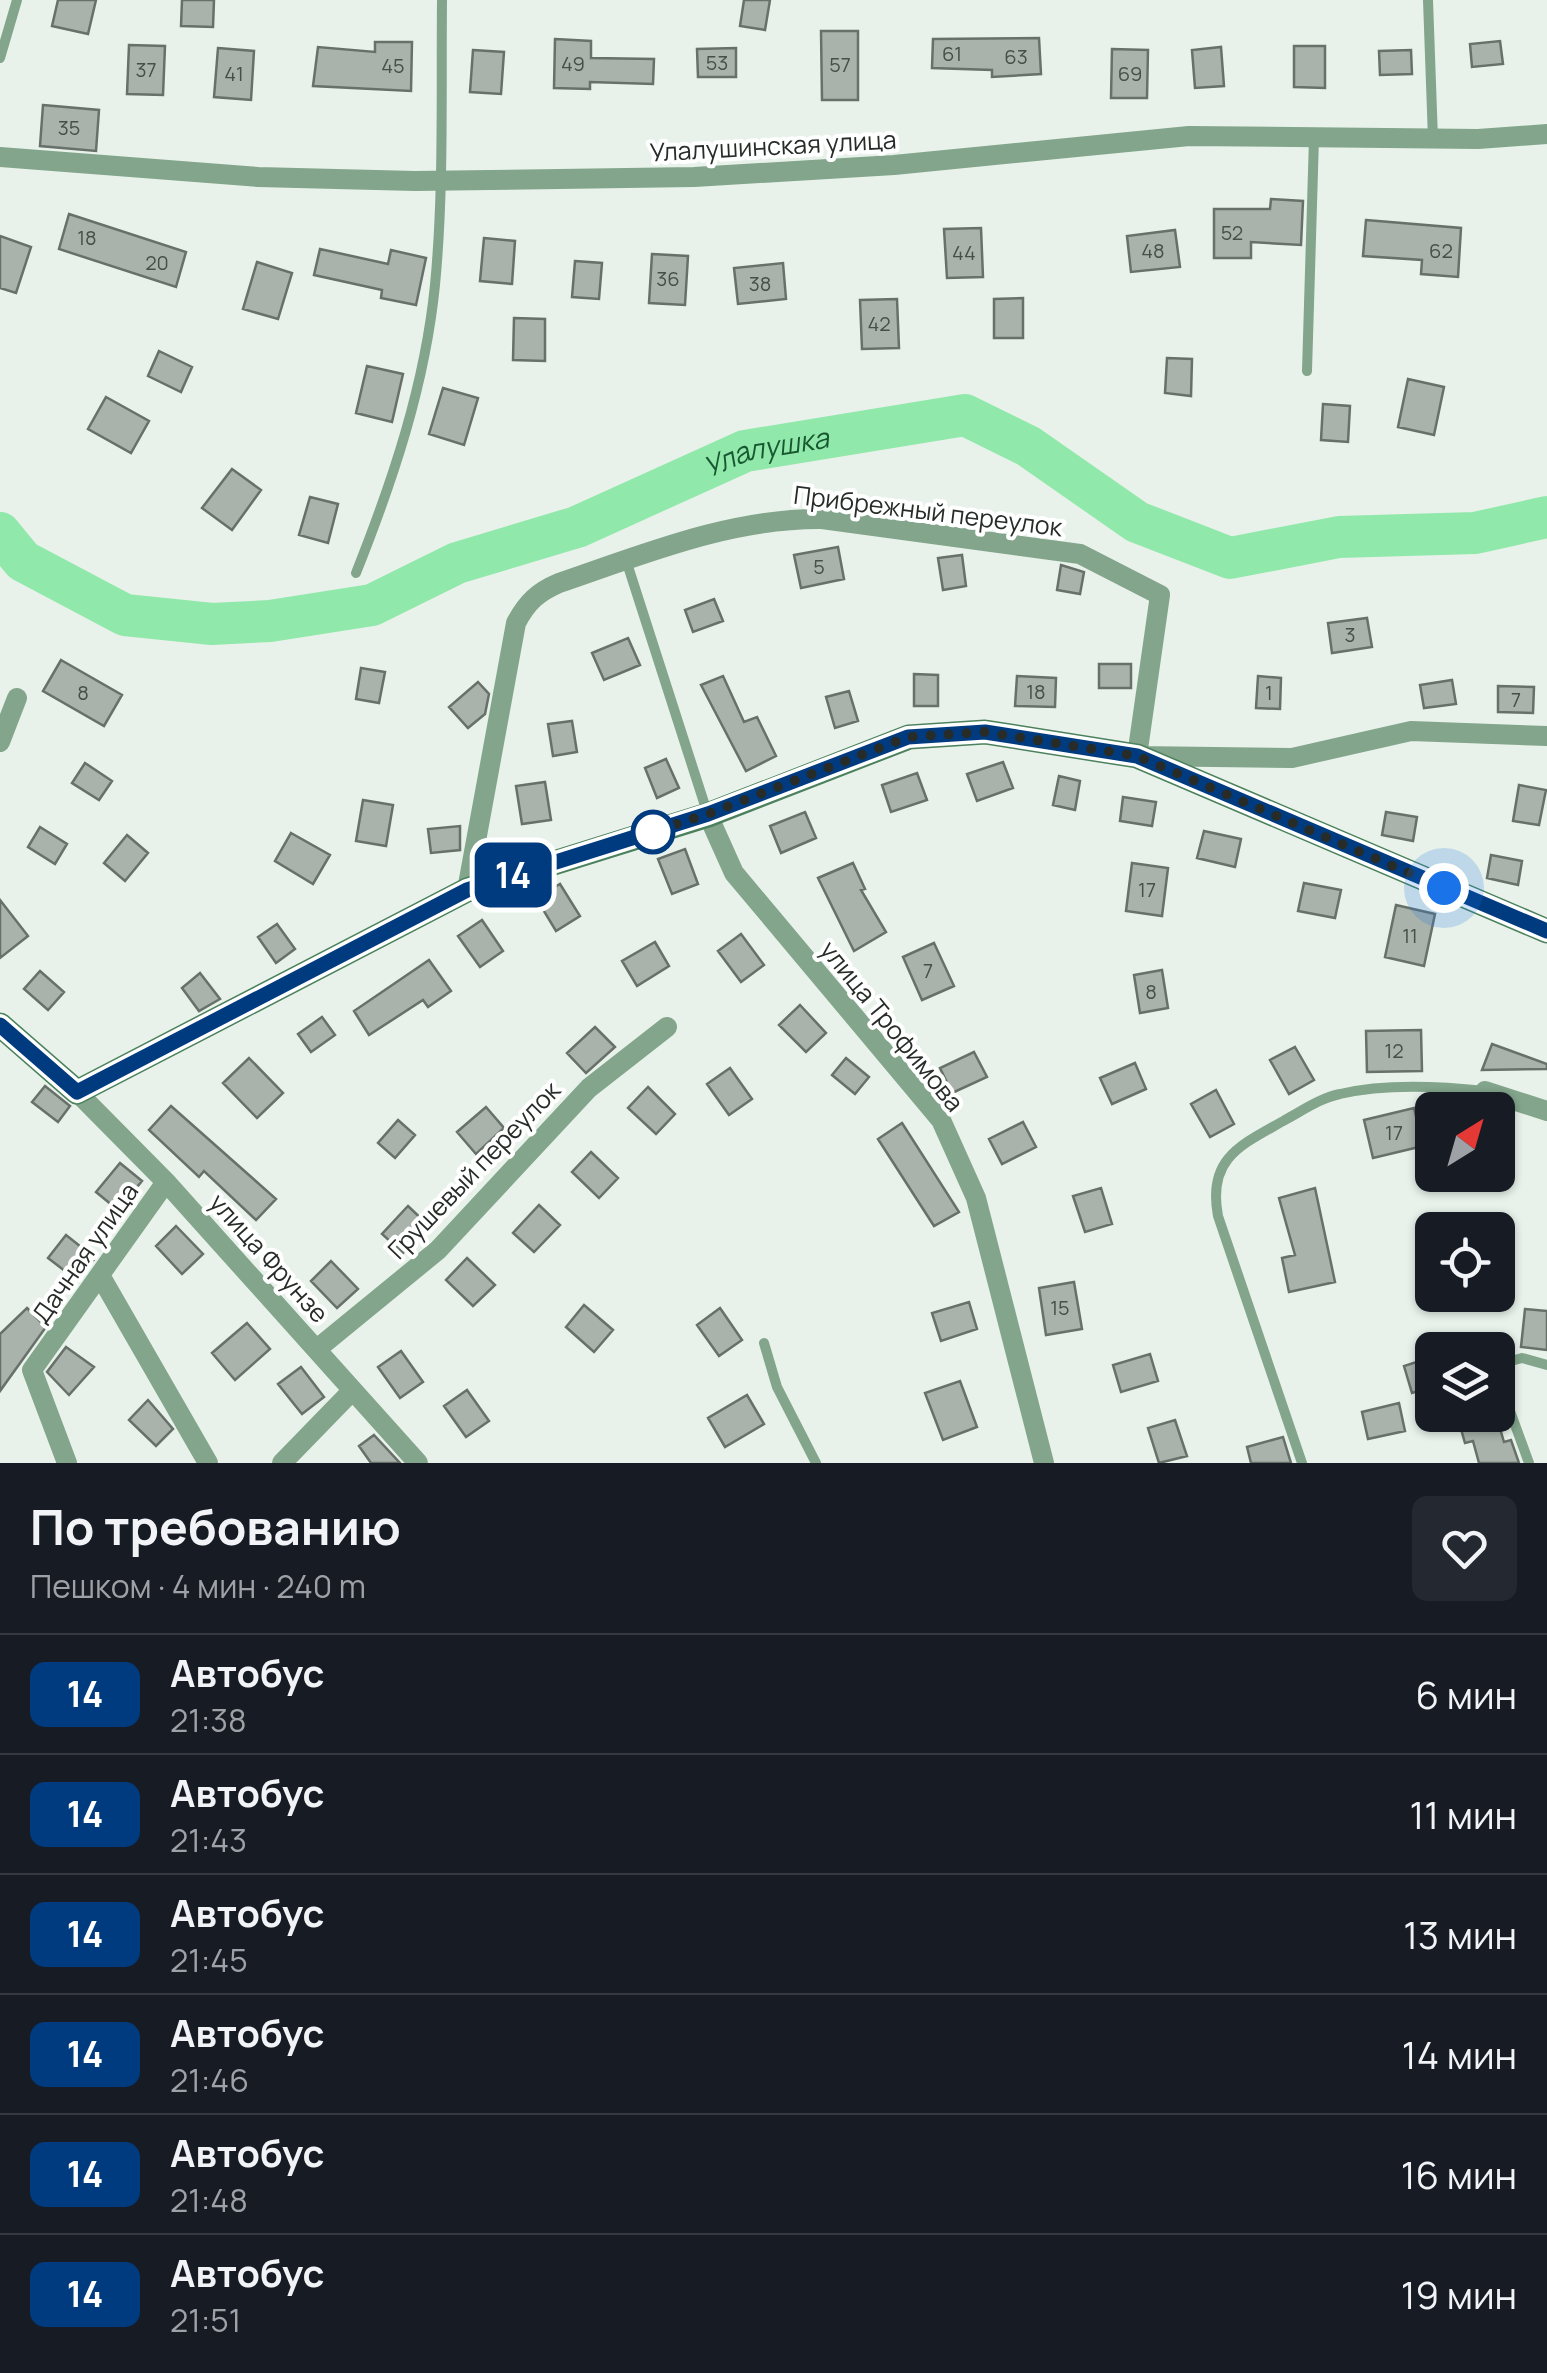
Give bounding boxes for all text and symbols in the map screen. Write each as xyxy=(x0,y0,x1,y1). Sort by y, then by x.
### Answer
house number: 61 xyxy=(942,40,962,67)
house number: 63 xyxy=(1004,43,1028,70)
house number: 53 xyxy=(706,49,728,76)
house number: 49 xyxy=(561,50,585,77)
house number: 57 xyxy=(829,51,851,78)
house number: 45 xyxy=(381,52,405,79)
house number: 37 xyxy=(135,56,157,83)
house number: 41 xyxy=(224,60,244,87)
house number: 69 xyxy=(1118,60,1142,87)
house number: 35 xyxy=(58,114,80,141)
street label: Улалушинская улица xyxy=(649,122,897,169)
house number: 52 xyxy=(1221,219,1243,246)
house number: 18 xyxy=(77,224,97,251)
house number: 48 xyxy=(1141,237,1165,264)
house number: 62 xyxy=(1429,237,1453,264)
house number: 44 xyxy=(952,239,976,266)
house number: 20 xyxy=(145,249,169,276)
house number: 36 xyxy=(656,265,680,292)
house number: 38 xyxy=(749,270,771,297)
house number: 42 xyxy=(867,310,891,337)
water label: Улалушка xyxy=(697,417,833,486)
street label: Прибрежный переулок xyxy=(792,477,1065,544)
house number: 5 xyxy=(813,553,825,580)
house number: 3 xyxy=(1344,621,1356,648)
house number: 18 xyxy=(1026,678,1046,705)
house number: 8 xyxy=(77,679,89,706)
house number: 1 xyxy=(1265,679,1273,706)
house number: 7 xyxy=(1511,686,1521,713)
unlabelled marker xyxy=(632,811,674,853)
line badge: 14 xyxy=(468,842,558,908)
text: 14 xyxy=(495,851,531,899)
your location xyxy=(1419,863,1469,913)
house number: 17 xyxy=(1138,876,1156,903)
house number: 11 xyxy=(1402,922,1418,949)
street label: улица Трофимова xyxy=(813,933,972,1118)
house number: 7 xyxy=(923,957,933,984)
house number: 8 xyxy=(1145,978,1157,1005)
house number: 12 xyxy=(1384,1037,1404,1064)
street label: Грушевый переулок xyxy=(380,1073,568,1266)
north arrow xyxy=(1415,1092,1515,1192)
map controls xyxy=(1415,1092,1515,1432)
house number: 17 xyxy=(1385,1119,1403,1146)
street label: Дачная улица xyxy=(23,1175,146,1330)
street label: улица Фрунзе xyxy=(202,1185,337,1330)
button: locate xyxy=(1415,1212,1515,1312)
house number: 15 xyxy=(1050,1294,1070,1321)
button: layers xyxy=(1415,1332,1515,1432)
text: По требованию xyxy=(30,1494,401,1559)
button: heart xyxy=(1412,1496,1517,1601)
text: Пешком · 4 мин · 240 m xyxy=(30,1564,366,1608)
text: Автобус xyxy=(170,1646,324,1698)
text: 6 мин xyxy=(1415,1668,1517,1720)
text: 14 xyxy=(67,1670,103,1718)
text: 21:38 xyxy=(170,1698,247,1742)
text: Автобус xyxy=(170,1766,324,1818)
text: 11 мин xyxy=(1409,1788,1517,1840)
text: 14 xyxy=(67,1790,103,1838)
text: 21:43 xyxy=(170,1818,247,1862)
text: Автобус xyxy=(170,1886,324,1938)
text: 13 мин xyxy=(1403,1908,1517,1960)
text: 14 xyxy=(67,1910,103,1958)
text: 21:45 xyxy=(170,1938,248,1982)
text: Автобус xyxy=(170,2006,324,2058)
text: 14 мин xyxy=(1402,2028,1517,2080)
text: 14 xyxy=(67,2030,103,2078)
text: 21:46 xyxy=(170,2058,249,2102)
text: Автобус xyxy=(170,2126,324,2178)
text: 16 мин xyxy=(1401,2148,1517,2200)
text: 14 xyxy=(67,2150,103,2198)
text: 21:48 xyxy=(170,2178,248,2222)
text: Автобус xyxy=(170,2246,324,2298)
text: 19 мин xyxy=(1401,2268,1517,2320)
text: 14 xyxy=(67,2270,103,2318)
text: 21:51 xyxy=(170,2298,241,2342)

